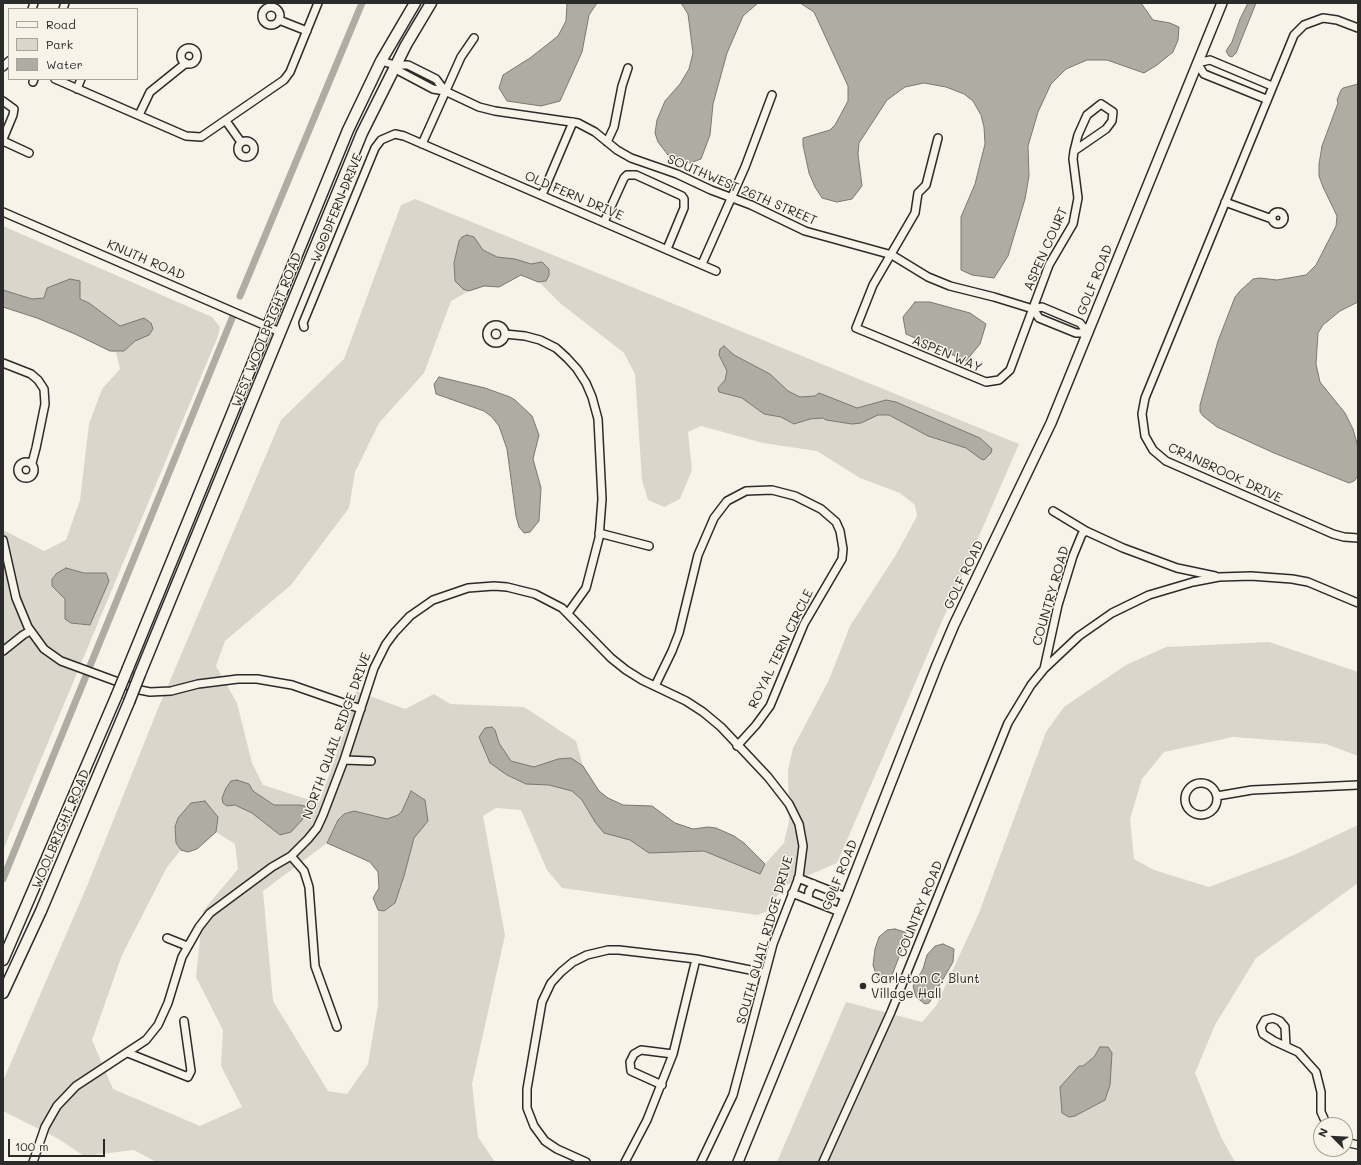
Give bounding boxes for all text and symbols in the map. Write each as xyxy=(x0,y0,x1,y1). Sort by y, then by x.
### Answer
legend xyxy=(8,8,138,80)
text: Road xyxy=(46,16,76,32)
text: Park xyxy=(46,36,73,52)
text: Water xyxy=(46,56,83,72)
street label: WOODFERN DRIVE xyxy=(308,151,366,265)
street label: SOUTHWEST 26TH STREET xyxy=(665,151,819,229)
street label: OLD FERN DRIVE xyxy=(522,168,626,224)
street label: ASPEN COURT xyxy=(1021,205,1071,293)
street label: KNUTH ROAD xyxy=(105,237,187,283)
street label: GOLF ROAD xyxy=(1074,242,1116,318)
street label: WEST WOOLBRIGHT ROAD xyxy=(229,250,305,410)
street label: ASPEN WAY xyxy=(910,332,984,376)
street label: CRANBROOK DRIVE xyxy=(1166,440,1284,506)
street label: GOLF ROAD xyxy=(941,538,987,612)
street label: COUNTRY ROAD xyxy=(1029,545,1073,647)
street label: ROYAL TERN CIRCLE xyxy=(745,587,817,711)
street label: NORTH QUAIL RIDGE DRIVE xyxy=(300,650,374,822)
street label: WOOLBRIGHT ROAD xyxy=(29,767,93,891)
street label: GOLF ROAD xyxy=(819,837,861,913)
street label: SOUTH QUAIL RIDGE DRIVE xyxy=(733,854,797,1026)
street label: COUNTRY ROAD xyxy=(894,858,946,960)
place label: Carleton C. Blunt Village Hall xyxy=(871,971,980,1002)
marker: Carleton C. Blunt Village Hall xyxy=(858,981,868,991)
north arrow xyxy=(1313,1117,1353,1157)
text: N xyxy=(1314,1125,1331,1139)
scale bar xyxy=(10,1131,107,1157)
text: 100 m xyxy=(15,1138,49,1154)

